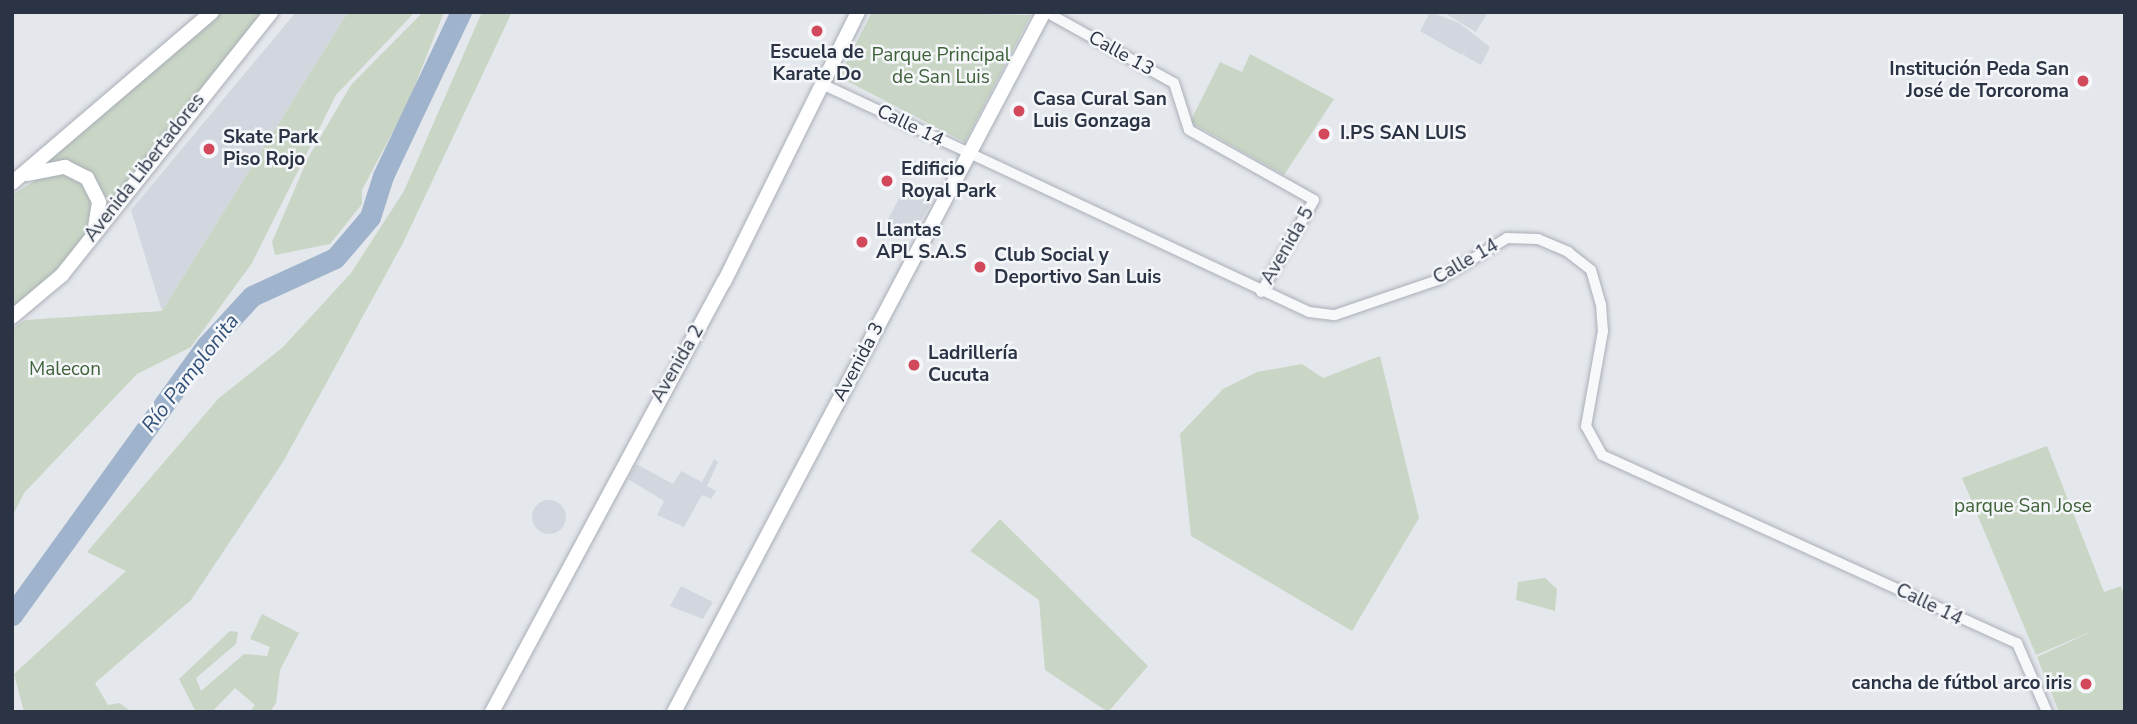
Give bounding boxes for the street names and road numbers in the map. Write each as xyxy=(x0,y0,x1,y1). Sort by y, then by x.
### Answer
street label: Calle 13 xyxy=(1084,27,1158,81)
street label: Avenida Libertadores xyxy=(80,89,210,247)
street label: Calle 14 xyxy=(873,100,947,152)
street label: Avenida 5 xyxy=(1257,203,1319,289)
street label: Calle 14 xyxy=(1429,234,1503,290)
street label: Avenida 3 xyxy=(829,319,889,405)
street label: Avenida 2 xyxy=(647,321,709,407)
street label: Calle 14 xyxy=(1892,579,1966,631)

